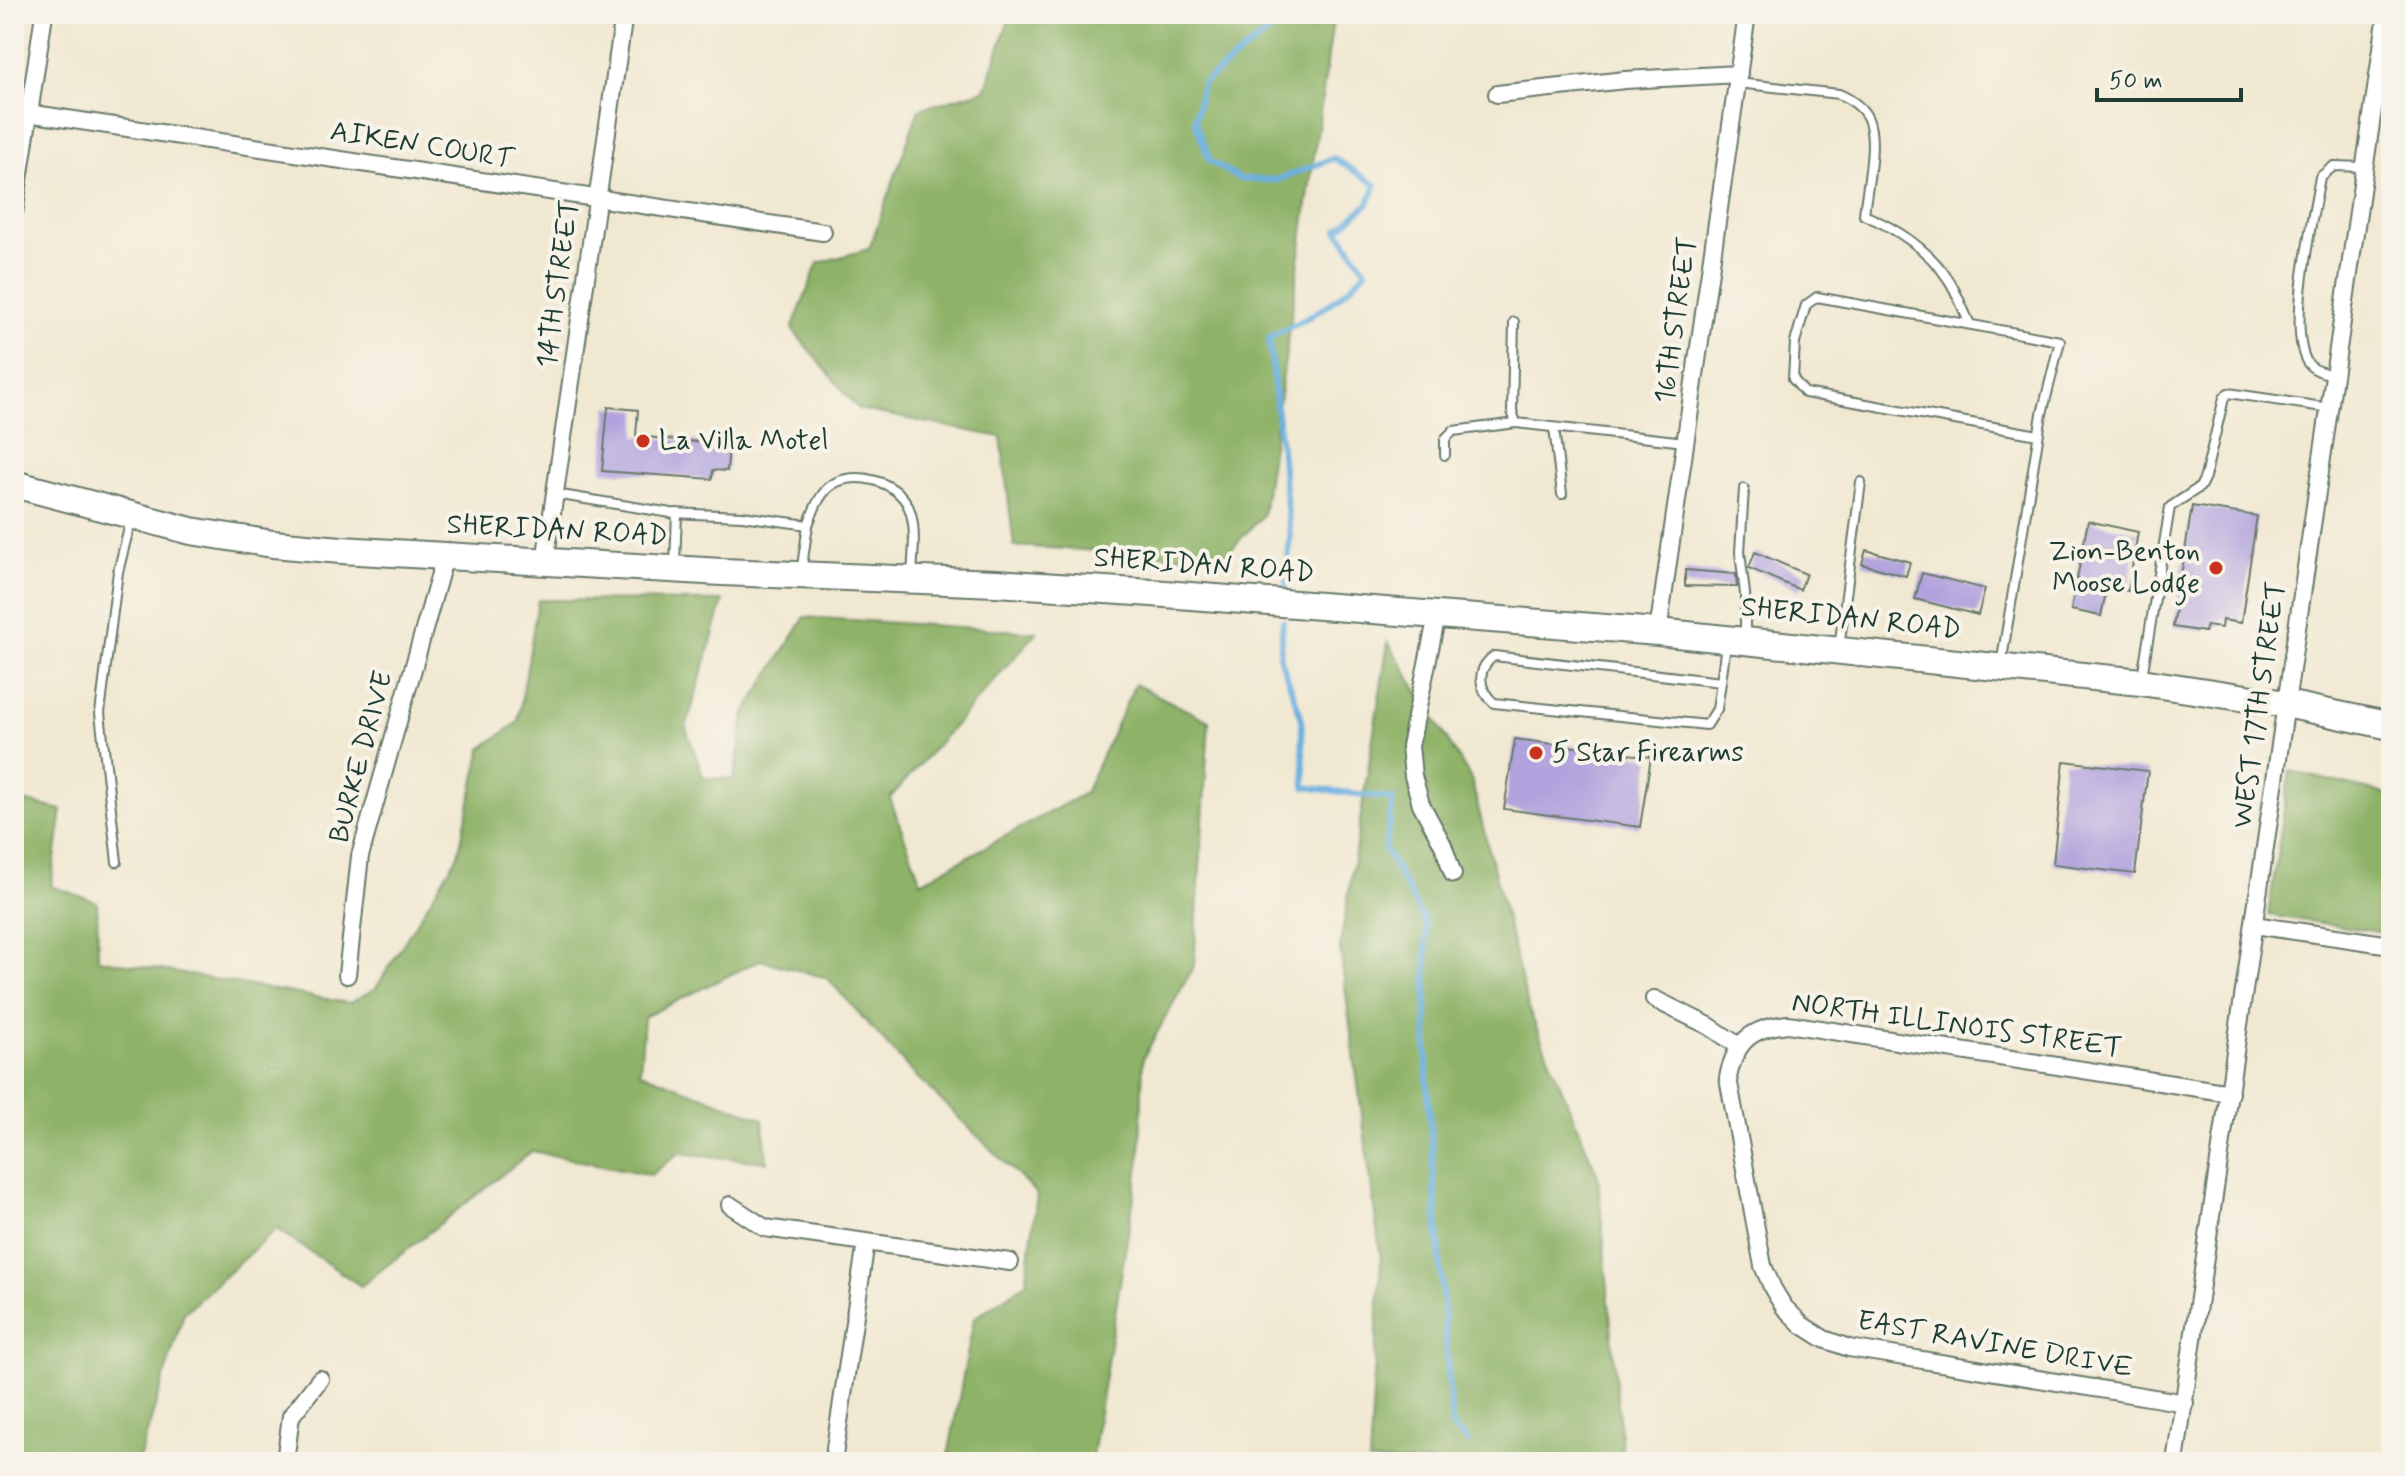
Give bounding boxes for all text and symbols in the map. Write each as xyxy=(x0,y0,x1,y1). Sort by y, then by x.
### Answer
scale bar xyxy=(2097,52,2241,102)
text: 50 m xyxy=(2109,66,2163,97)
street label: AIKEN COURT xyxy=(328,113,517,179)
street label: 14TH STREET xyxy=(529,197,589,371)
street label: 16TH STREET xyxy=(1647,234,1707,406)
place label: La Villa Motel xyxy=(659,423,828,460)
marker: La Villa Motel xyxy=(634,432,652,450)
street label: SHERIDAN ROAD xyxy=(446,507,668,555)
place label: Zion-Benton Moose Lodge xyxy=(2049,534,2200,606)
street label: SHERIDAN ROAD xyxy=(1093,540,1315,592)
marker: Zion-Benton Moose Lodge xyxy=(2207,559,2225,577)
street label: WEST 17TH STREET xyxy=(2224,579,2296,831)
street label: SHERIDAN ROAD xyxy=(1739,589,1963,649)
street label: BURKE DRIVE xyxy=(321,667,403,847)
place label: 5 Star Firearms xyxy=(1552,735,1744,772)
marker: 5 Star Firearms xyxy=(1527,744,1545,762)
street label: NORTH ILLINOIS STREET xyxy=(1790,985,2124,1067)
street label: EAST RAVINE DRIVE xyxy=(1854,1303,2136,1387)

